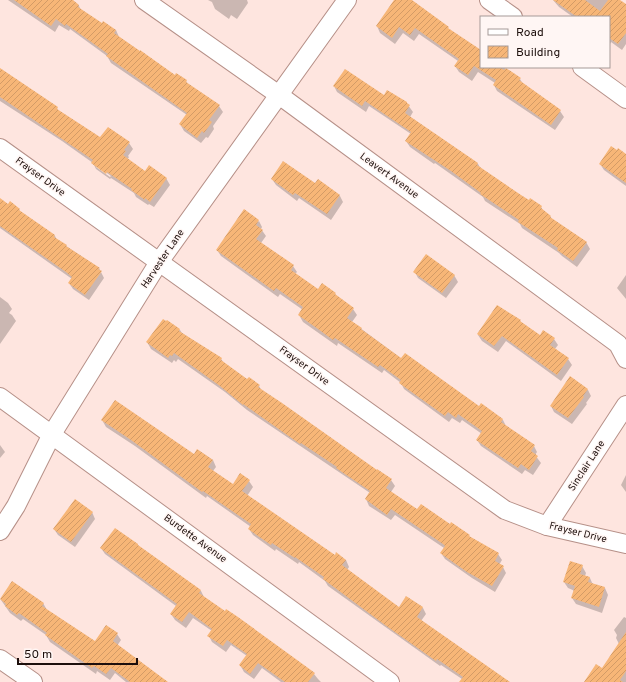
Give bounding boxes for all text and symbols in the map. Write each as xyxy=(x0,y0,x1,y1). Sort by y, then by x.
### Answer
legend xyxy=(480,16,610,68)
text: Road xyxy=(516,25,544,41)
text: Building xyxy=(516,45,560,61)
street label: Leavert Avenue xyxy=(357,150,421,202)
street label: Frayser Drive xyxy=(12,154,68,200)
street label: Harvester Lane xyxy=(138,227,188,291)
street label: Frayser Drive xyxy=(276,343,332,389)
street label: Sinclair Lane xyxy=(566,438,608,494)
street label: Burdette Avenue xyxy=(161,512,229,566)
street label: Frayser Drive xyxy=(548,520,608,546)
scale bar xyxy=(18,640,137,666)
text: 50 m xyxy=(24,647,52,663)

